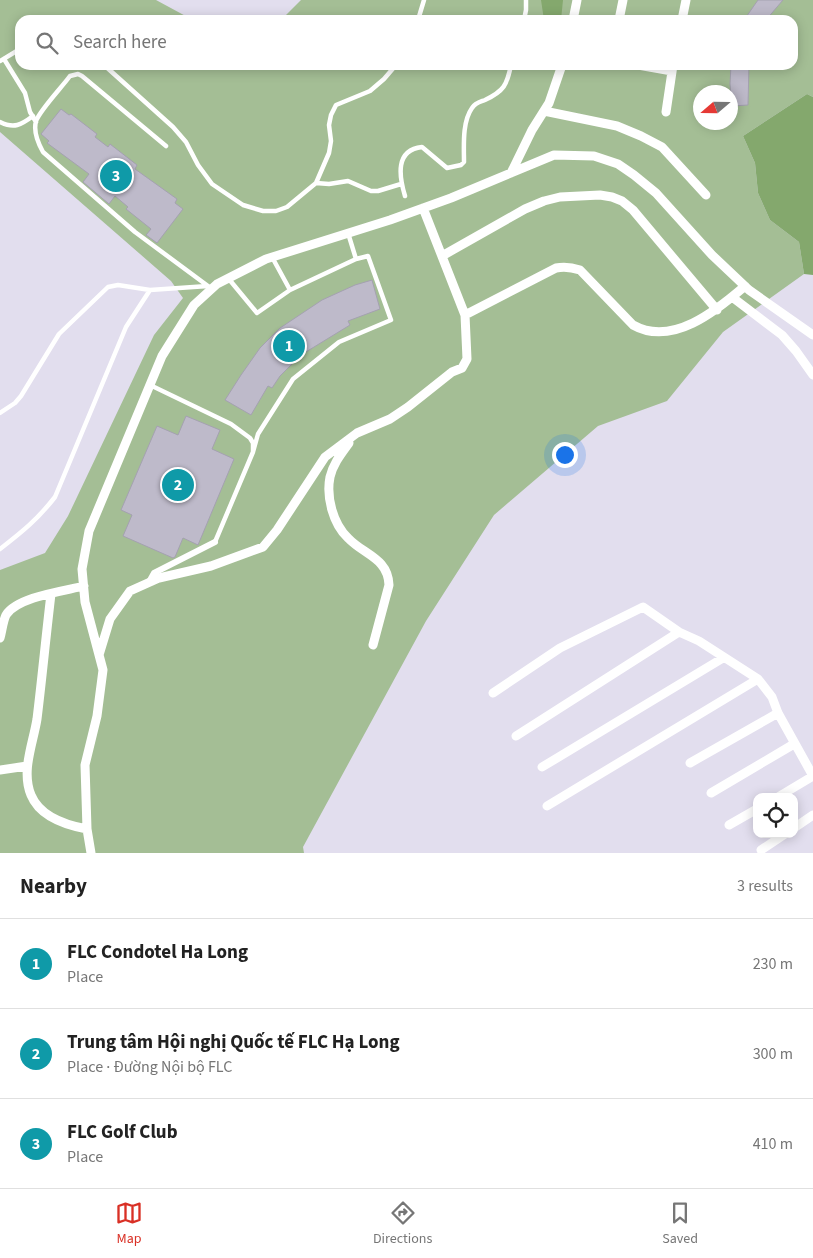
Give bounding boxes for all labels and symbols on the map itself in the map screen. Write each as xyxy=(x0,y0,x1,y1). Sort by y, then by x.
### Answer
north arrow xyxy=(693,85,738,130)
pin: 3 xyxy=(100,157,132,195)
pin: 1 xyxy=(273,327,305,365)
your location xyxy=(552,442,578,468)
pin: 2 xyxy=(162,466,194,504)

